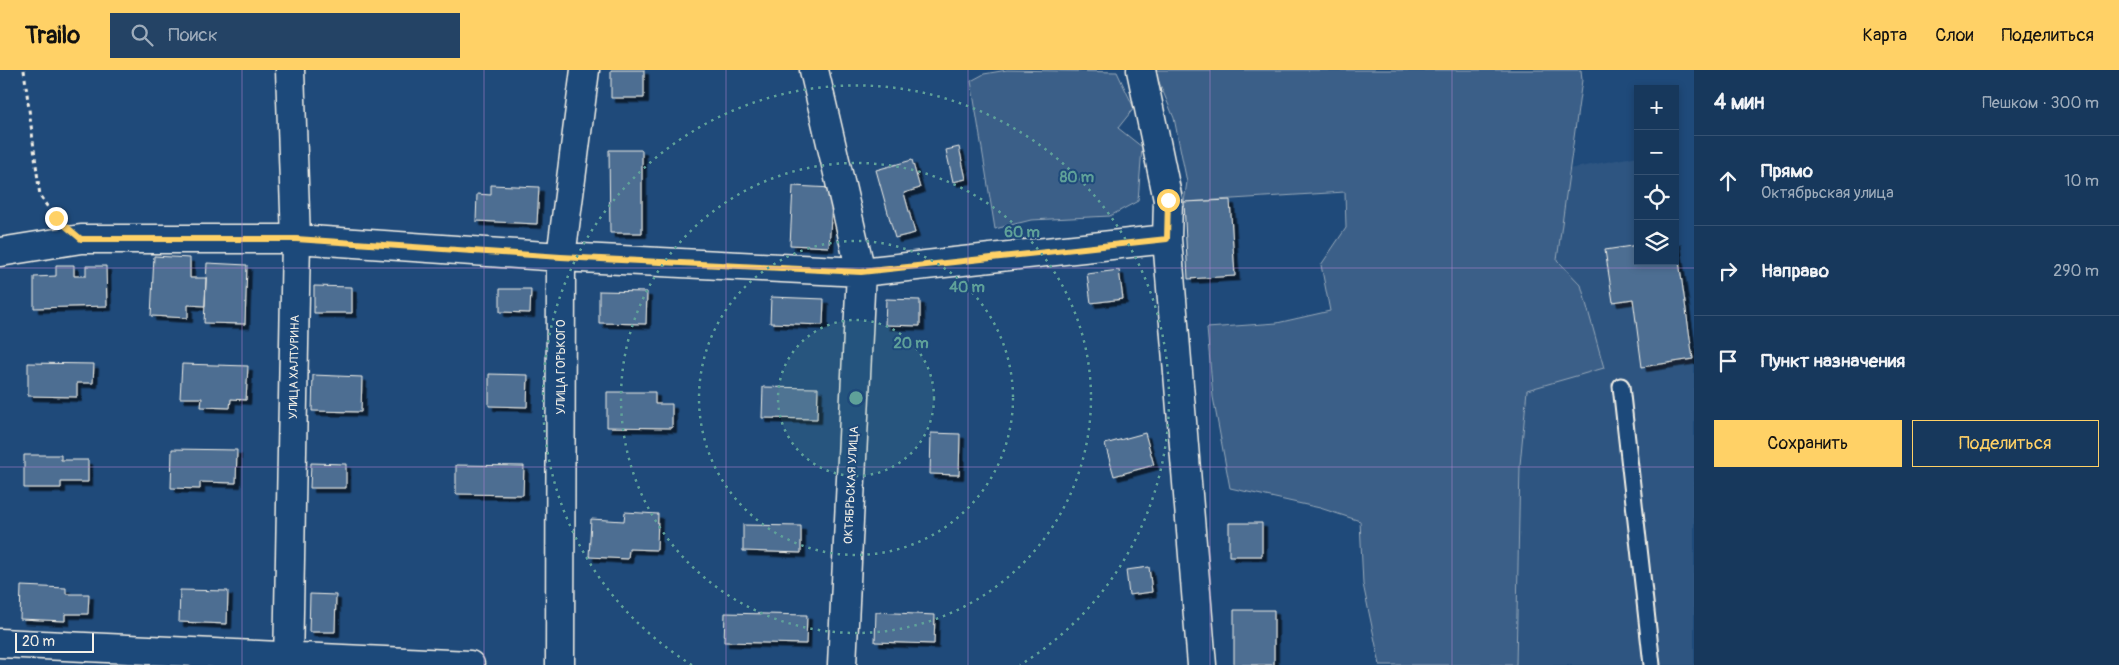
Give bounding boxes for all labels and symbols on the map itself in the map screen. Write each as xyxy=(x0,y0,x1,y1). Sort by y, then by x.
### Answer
text: 80 m xyxy=(1060,168,1094,187)
route start xyxy=(1157,189,1180,212)
route end xyxy=(45,207,68,230)
text: 60 m xyxy=(1004,223,1040,242)
text: 40 m xyxy=(949,278,985,297)
street label: УЛИЦА ХАЛТУРИНА xyxy=(286,315,303,419)
street label: УЛИЦА ГОРЬКОГО xyxy=(554,319,569,414)
text: 20 m xyxy=(893,334,929,353)
centre of rings xyxy=(847,389,865,407)
street label: ОКТЯБРЬСКАЯ УЛИЦА xyxy=(841,425,862,544)
scale bar xyxy=(15,630,94,653)

